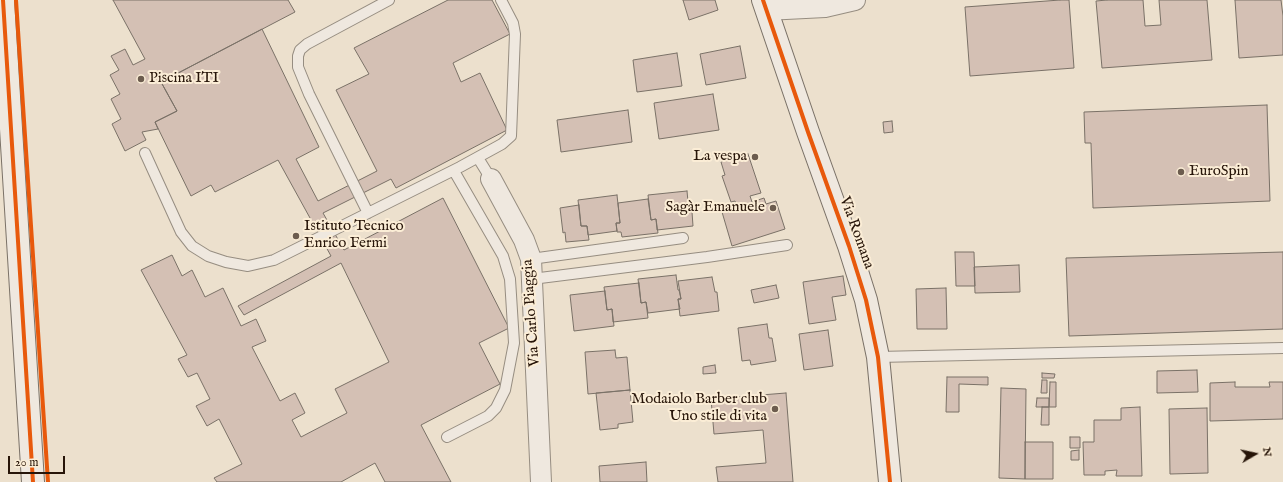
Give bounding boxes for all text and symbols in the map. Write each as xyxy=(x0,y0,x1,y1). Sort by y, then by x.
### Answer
place label: Piscina ITI xyxy=(149,70,219,88)
marker: Piscina ITI xyxy=(136,74,146,84)
place label: La vespa xyxy=(693,148,747,166)
marker: La vespa xyxy=(750,152,760,162)
place label: EuroSpin xyxy=(1189,163,1249,181)
marker: EuroSpin xyxy=(1176,167,1186,177)
street label: Via Romana xyxy=(835,194,877,272)
place label: Sagàr Emanuele xyxy=(665,199,765,217)
marker: Sagàr Emanuele xyxy=(768,203,778,213)
place label: Istituto Tecnico Enrico Fermi xyxy=(304,218,404,253)
marker: Istituto Tecnico Enrico Fermi xyxy=(291,231,301,241)
street label: Via Carlo Piaggia xyxy=(519,259,545,367)
place label: Modaiolo Barber club Uno stile di vita xyxy=(631,391,767,426)
marker: Modaiolo Barber club Uno stile di vita xyxy=(770,404,780,414)
north arrow xyxy=(1235,434,1275,474)
text: N xyxy=(1259,446,1275,458)
scale bar xyxy=(10,448,67,474)
text: 20 m xyxy=(15,455,38,470)

